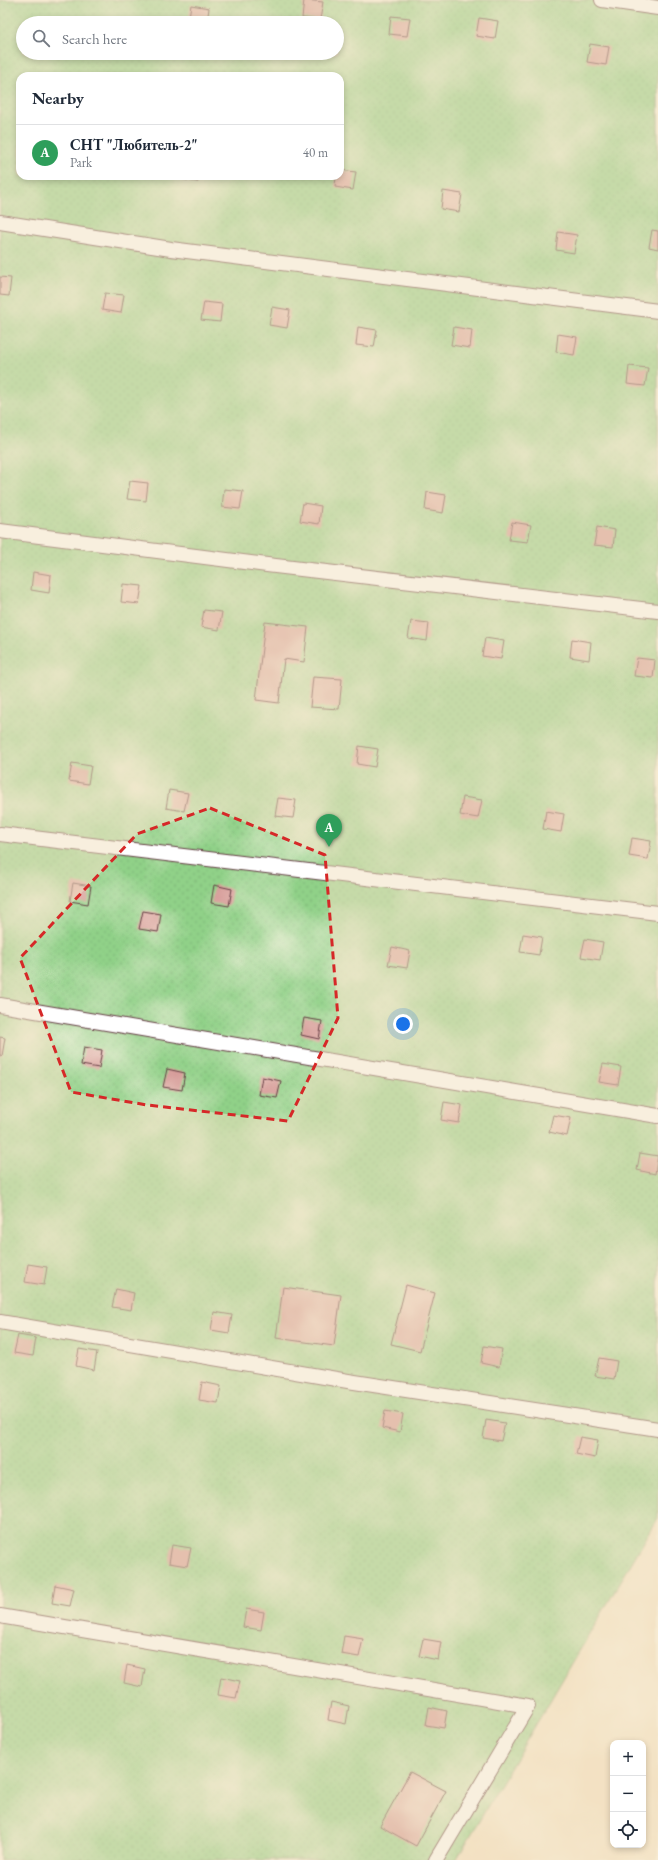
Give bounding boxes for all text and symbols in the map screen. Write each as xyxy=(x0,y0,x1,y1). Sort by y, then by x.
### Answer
search box xyxy=(16,16,344,60)
icon: search xyxy=(30,27,52,49)
text: Search here xyxy=(62,29,127,48)
text: Nearby xyxy=(32,87,84,109)
text: СНТ "Любитель-2" xyxy=(70,135,198,154)
text: A xyxy=(40,144,50,161)
text: 40 m xyxy=(303,144,328,161)
text: Park xyxy=(70,154,92,171)
pin: A xyxy=(316,814,342,847)
your location xyxy=(393,1014,413,1034)
map controls xyxy=(610,1740,646,1848)
button: + xyxy=(610,1740,646,1776)
button: − xyxy=(610,1776,646,1812)
button: locate xyxy=(610,1812,646,1848)

